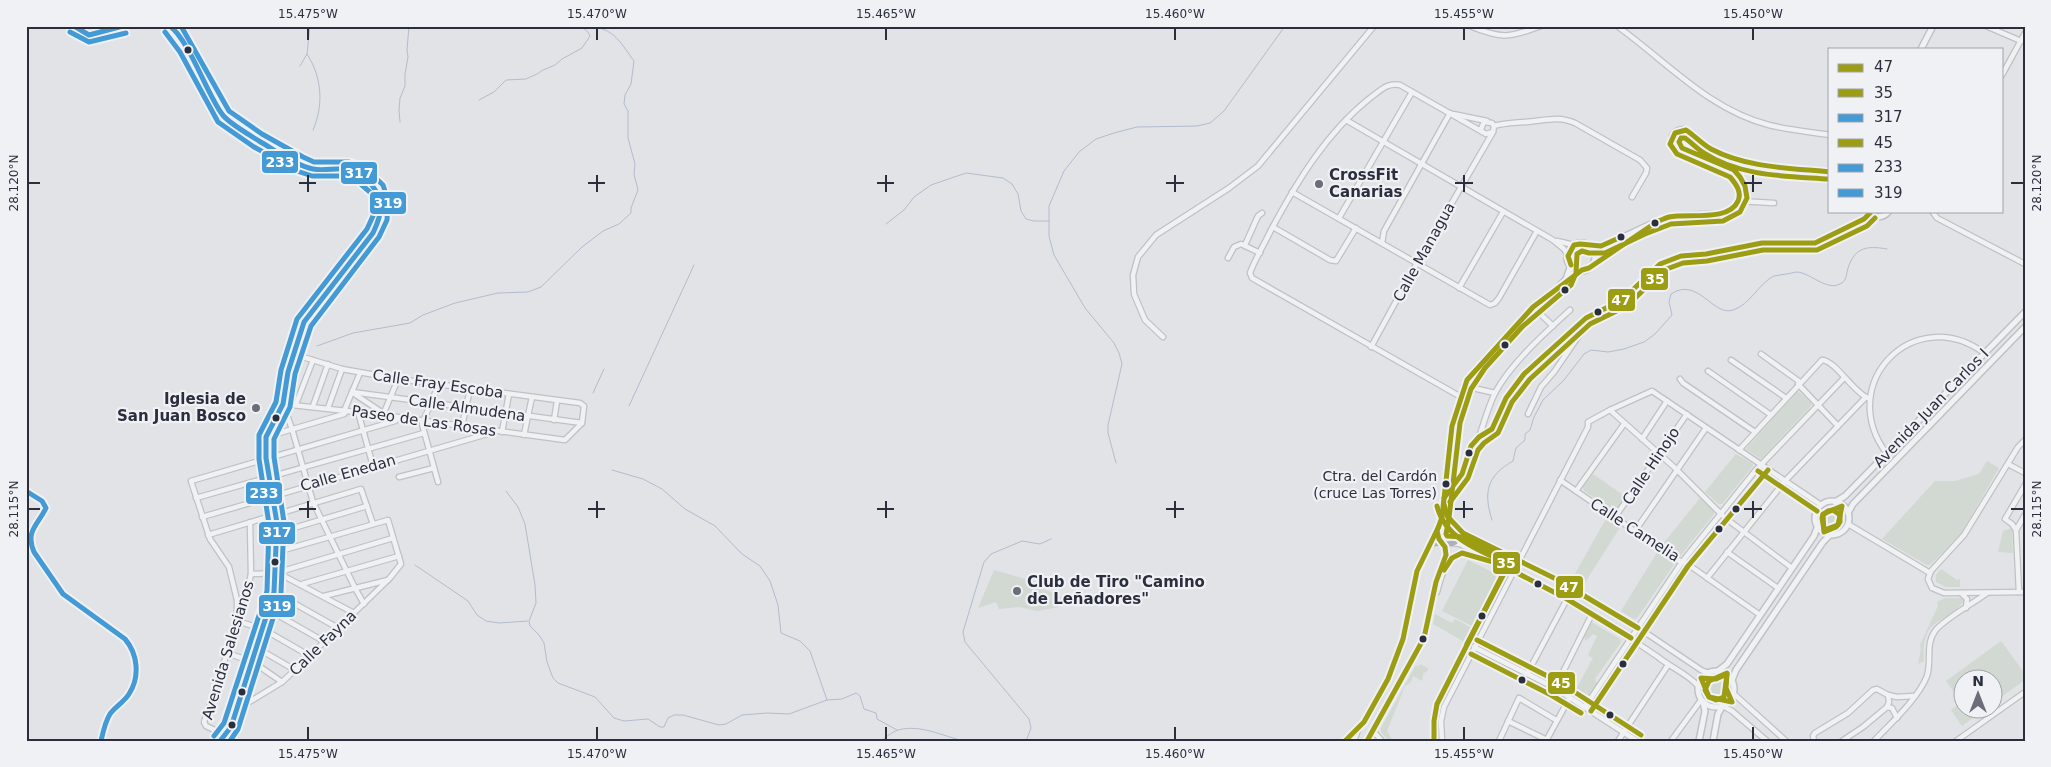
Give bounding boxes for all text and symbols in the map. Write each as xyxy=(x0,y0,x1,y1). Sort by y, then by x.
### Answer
text: 15.475°W xyxy=(278,7,338,21)
text: 15.470°W xyxy=(567,7,627,21)
text: 15.465°W xyxy=(856,7,916,21)
text: 15.460°W xyxy=(1145,7,1205,21)
text: 15.455°W xyxy=(1434,7,1494,21)
text: 15.450°W xyxy=(1723,7,1783,21)
unlabelled marker xyxy=(183,45,193,55)
legend xyxy=(1828,48,2004,212)
text: 47 xyxy=(1874,58,1893,76)
text: 35 xyxy=(1874,84,1893,102)
text: 317 xyxy=(1874,108,1903,126)
text: 45 xyxy=(1874,134,1893,152)
line badge: 233 xyxy=(261,150,299,174)
text: 233 xyxy=(265,154,295,170)
text: 28.120°N xyxy=(7,155,21,211)
text: 28.120°N xyxy=(2030,155,2044,211)
text: 233 xyxy=(1874,158,1903,176)
line badge: 317 xyxy=(340,161,378,185)
text: 317 xyxy=(344,165,374,181)
place label: CrossFit Canarias xyxy=(1329,166,1403,201)
marker: CrossFit Canarias xyxy=(1313,178,1325,190)
text: 319 xyxy=(1874,184,1903,202)
line badge: 319 xyxy=(369,191,407,215)
text: 319 xyxy=(373,195,403,211)
street label: Calle Managua xyxy=(1389,199,1459,305)
unlabelled marker xyxy=(1650,218,1660,228)
unlabelled marker xyxy=(1616,232,1626,242)
line badge: 35 xyxy=(1640,267,1669,291)
text: 35 xyxy=(1645,271,1665,287)
unlabelled marker xyxy=(1560,285,1570,295)
line badge: 47 xyxy=(1607,288,1636,312)
text: 47 xyxy=(1611,292,1631,308)
unlabelled marker xyxy=(1593,307,1603,317)
unlabelled marker xyxy=(1500,340,1510,350)
street label: Avenida Juan Carlos I xyxy=(1870,345,1992,471)
street label: Calle Fray Escoba xyxy=(371,366,505,402)
place label: Iglesia de San Juan Bosco xyxy=(117,390,246,425)
street label: Calle Almudena xyxy=(407,391,527,425)
marker: Iglesia de San Juan Bosco xyxy=(250,402,262,414)
street label: Paseo de Las Rosas xyxy=(350,402,498,440)
unlabelled marker xyxy=(271,413,281,423)
street label: Calle Hinojo xyxy=(1619,424,1683,508)
unlabelled marker xyxy=(1464,448,1474,458)
street label: Calle Enedan xyxy=(298,451,398,495)
place label: Ctra. del Cardón (cruce Las Torres) xyxy=(1313,468,1437,501)
marker: Ctra. del Cardón (cruce Las Torres) xyxy=(1441,479,1451,489)
text: 28.115°N xyxy=(7,481,21,537)
line badge: 233 xyxy=(245,481,283,505)
text: 28.115°N xyxy=(2030,481,2044,537)
text: 233 xyxy=(249,485,279,501)
street label: Calle Camelia xyxy=(1587,494,1683,566)
unlabelled marker xyxy=(1731,504,1741,514)
line badge: 317 xyxy=(258,521,296,545)
text: 317 xyxy=(262,524,292,540)
unlabelled marker xyxy=(1714,524,1724,534)
line badge: 35 xyxy=(1492,551,1521,575)
text: 35 xyxy=(1496,555,1516,571)
unlabelled marker xyxy=(270,557,280,567)
place label: Club de Tiro "Camino de Leñadores" xyxy=(1027,573,1205,608)
line badge: 47 xyxy=(1555,575,1584,599)
street label: Avenida Salesianos xyxy=(198,578,258,722)
unlabelled marker xyxy=(1533,579,1543,589)
text: 47 xyxy=(1559,579,1579,595)
marker: Club de Tiro "Camino de Leñadores" xyxy=(1011,585,1023,597)
line badge: 319 xyxy=(258,594,296,618)
text: 319 xyxy=(262,598,292,614)
street label: Calle Fayna xyxy=(286,607,360,679)
unlabelled marker xyxy=(1477,611,1487,621)
unlabelled marker xyxy=(1418,634,1428,644)
unlabelled marker xyxy=(1618,659,1628,669)
north arrow xyxy=(1954,670,2004,720)
line badge: 45 xyxy=(1547,671,1576,695)
text: N xyxy=(1972,673,1984,689)
unlabelled marker xyxy=(1517,675,1527,685)
text: 45 xyxy=(1551,675,1571,691)
unlabelled marker xyxy=(237,687,247,697)
unlabelled marker xyxy=(1605,710,1615,720)
unlabelled marker xyxy=(227,720,237,730)
text: 15.475°W xyxy=(278,747,338,761)
text: 15.470°W xyxy=(567,747,627,761)
text: 15.465°W xyxy=(856,747,916,761)
text: 15.460°W xyxy=(1145,747,1205,761)
text: 15.455°W xyxy=(1434,747,1494,761)
text: 15.450°W xyxy=(1723,747,1783,761)

